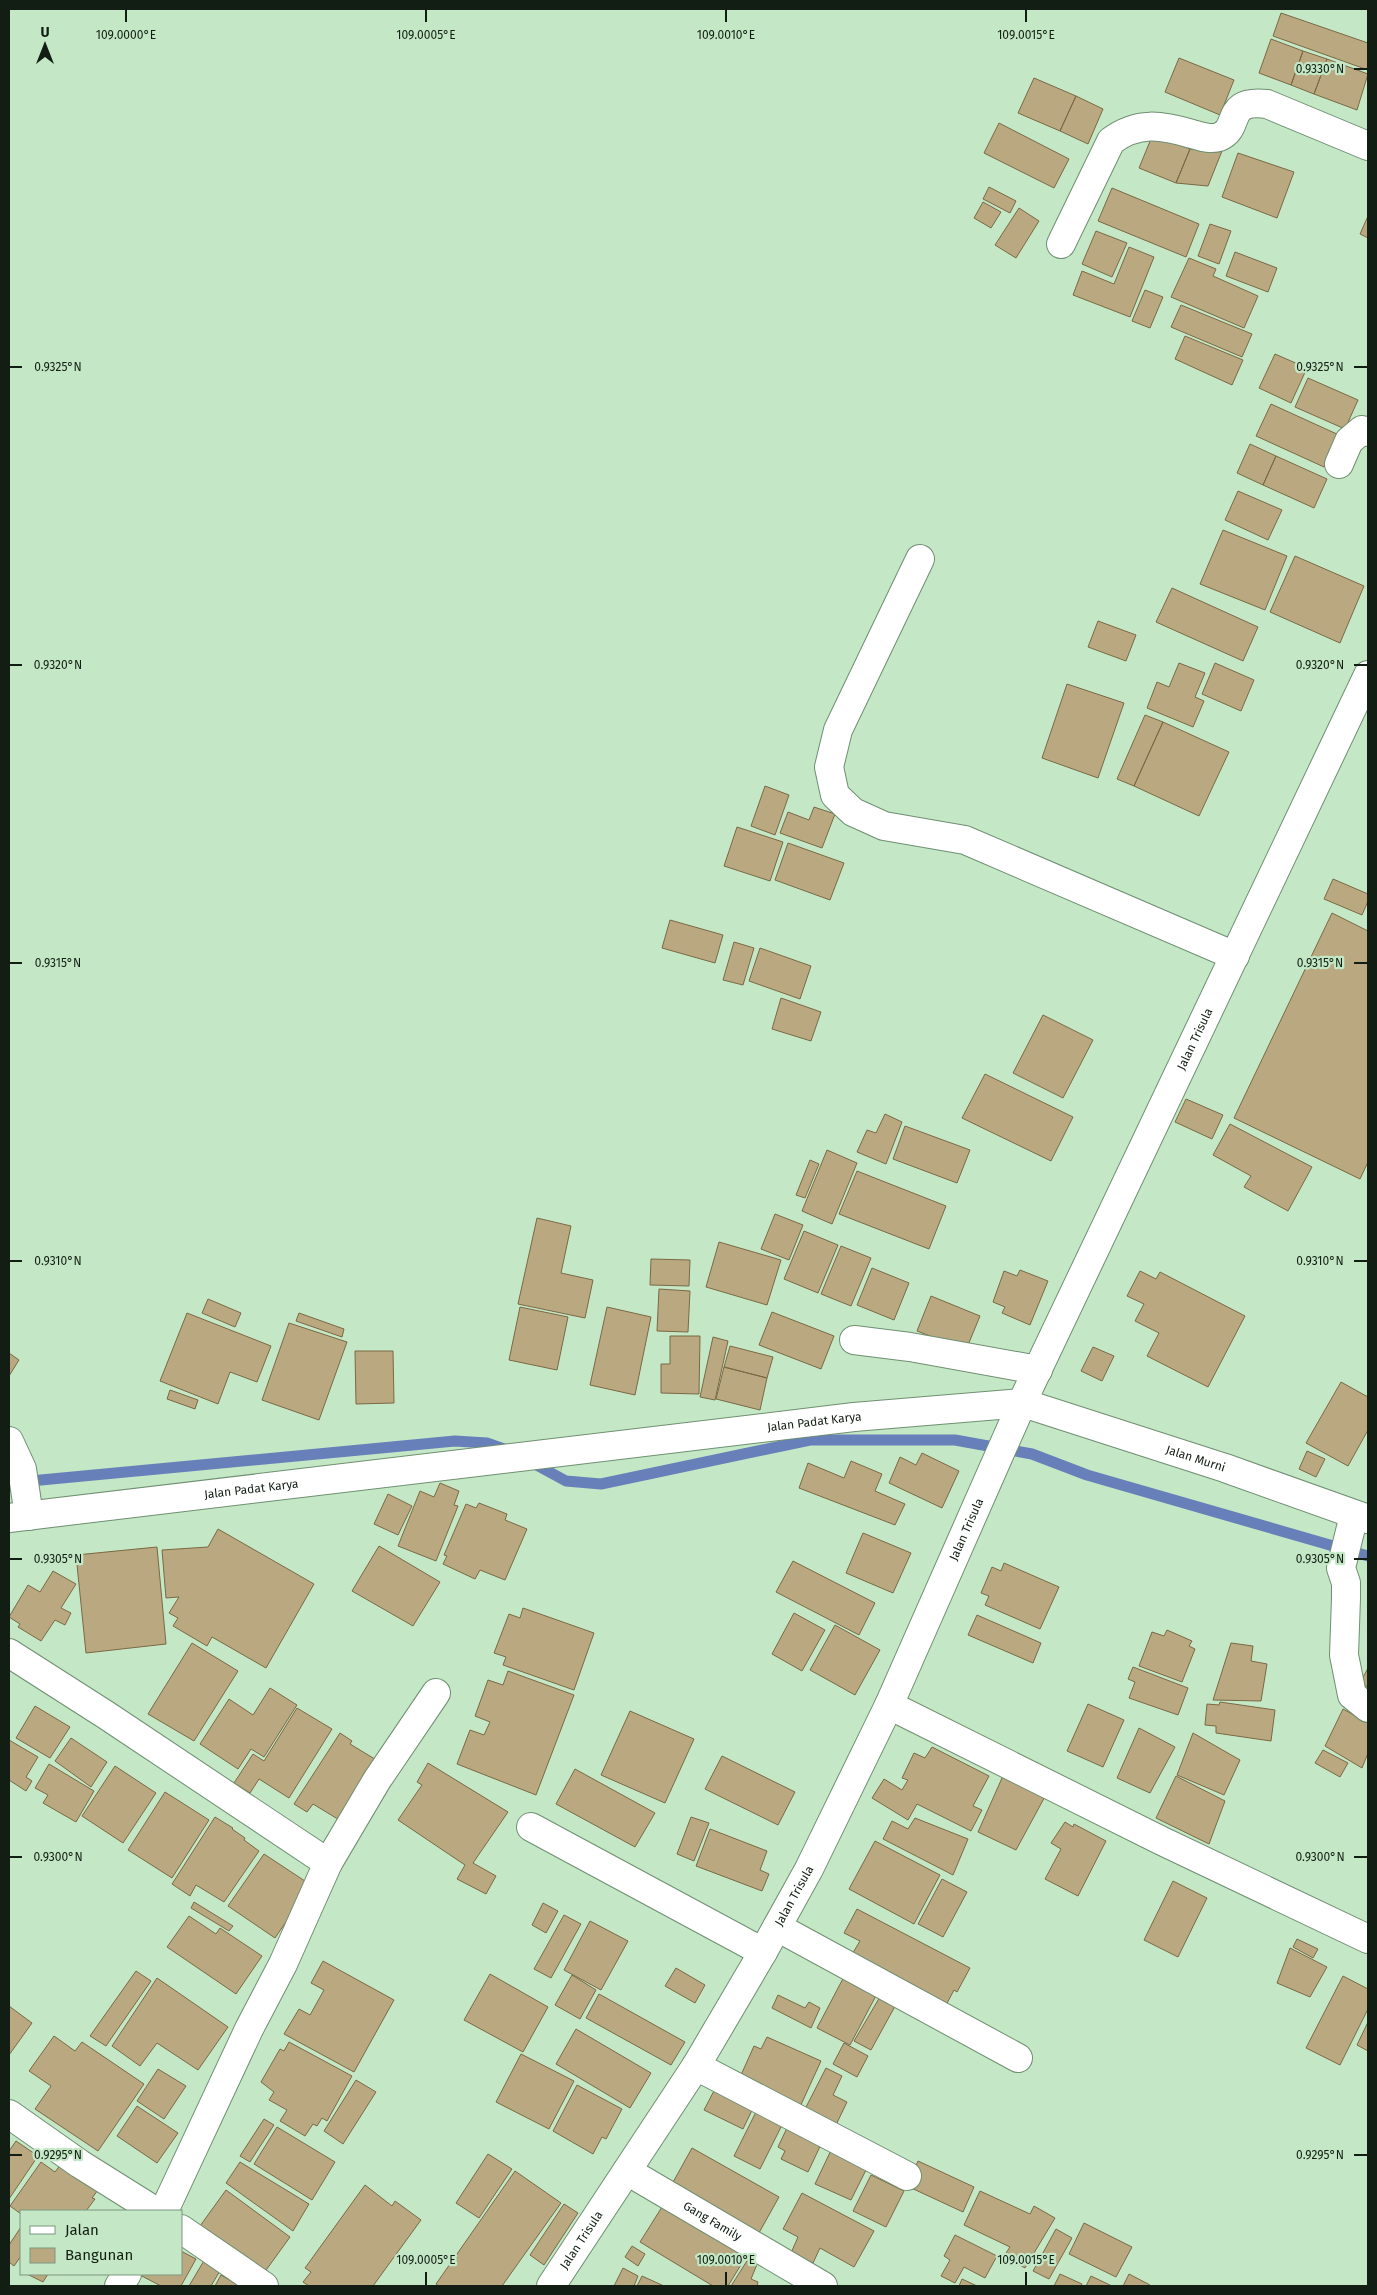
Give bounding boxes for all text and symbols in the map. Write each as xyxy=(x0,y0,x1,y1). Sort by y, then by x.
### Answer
north arrow xyxy=(20,20,70,70)
text: U xyxy=(40,24,50,41)
text: 109.0000°E xyxy=(96,28,156,42)
text: 109.0005°E xyxy=(396,28,456,42)
text: 109.0010°E xyxy=(697,28,755,42)
text: 109.0015°E xyxy=(997,28,1055,42)
text: 0.9330°N xyxy=(1296,62,1344,76)
text: 0.9325°N xyxy=(34,360,82,374)
text: 0.9325°N xyxy=(1296,360,1344,374)
text: 0.9320°N xyxy=(34,658,82,672)
text: 0.9320°N xyxy=(1296,658,1344,672)
text: 0.9315°N xyxy=(35,956,81,970)
text: 0.9315°N xyxy=(1297,956,1343,970)
street label: Jalan Trisula xyxy=(1174,1006,1216,1072)
text: 0.9310°N xyxy=(34,1254,82,1268)
text: 0.9310°N xyxy=(1296,1254,1344,1268)
street label: Jalan Padat Karya xyxy=(766,1409,862,1434)
street label: Jalan Murni xyxy=(1164,1442,1227,1475)
street label: Jalan Padat Karya xyxy=(203,1476,299,1502)
street label: Jalan Trisula xyxy=(947,1496,986,1563)
text: 0.9305°N xyxy=(34,1552,82,1566)
text: 0.9305°N xyxy=(1296,1552,1344,1566)
text: 0.9300°N xyxy=(33,1850,83,1864)
text: 0.9300°N xyxy=(1295,1850,1345,1864)
street label: Jalan Trisula xyxy=(772,1863,816,1928)
text: 0.9295°N xyxy=(34,2148,82,2162)
text: 0.9295°N xyxy=(1296,2148,1344,2162)
street label: Gang Family xyxy=(681,2199,744,2244)
street label: Jalan Trisula xyxy=(557,2208,605,2272)
legend xyxy=(20,2210,182,2275)
text: Jalan xyxy=(65,2221,99,2239)
text: Bangunan xyxy=(65,2246,133,2264)
text: 109.0005°E xyxy=(396,2253,456,2267)
text: 109.0010°E xyxy=(697,2253,755,2267)
text: 109.0015°E xyxy=(997,2253,1055,2267)

